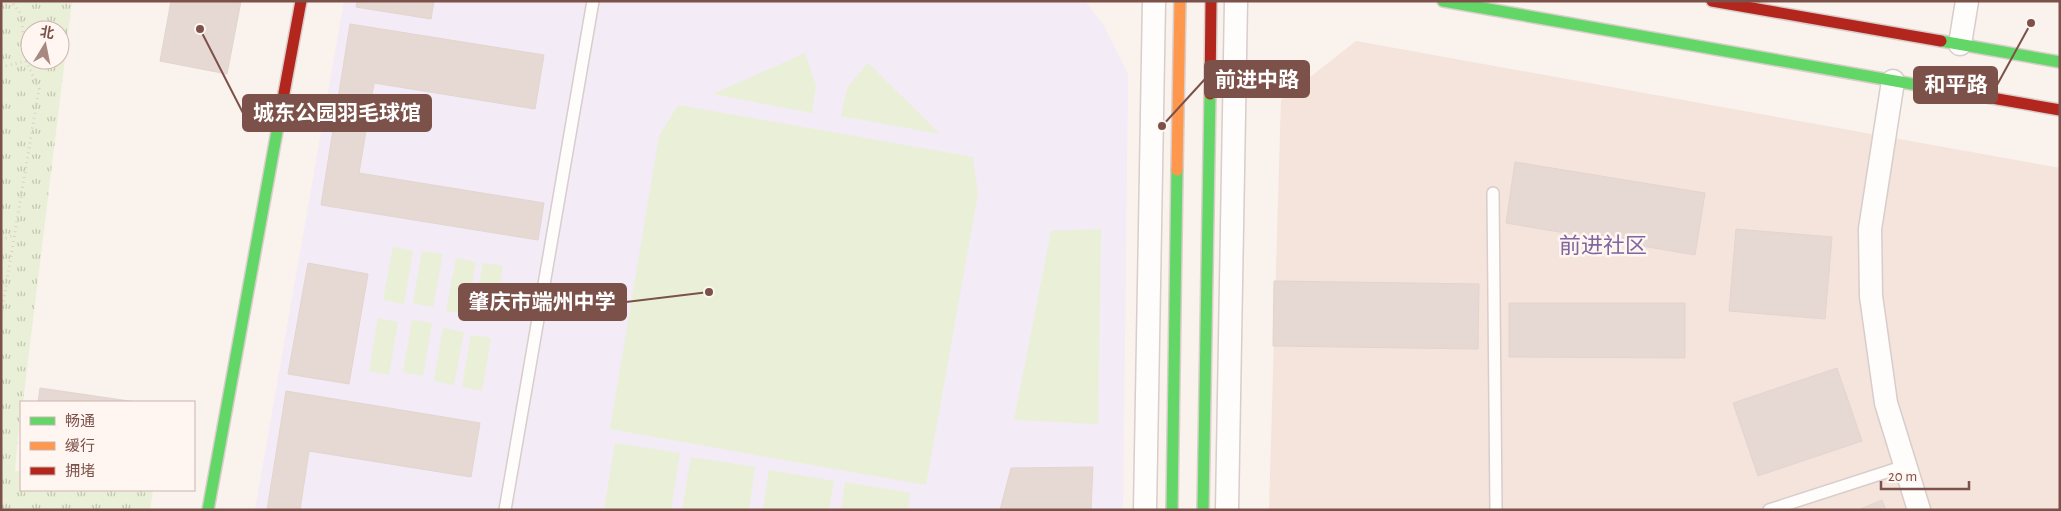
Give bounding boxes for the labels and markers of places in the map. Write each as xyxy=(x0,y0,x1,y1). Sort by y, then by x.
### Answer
callout: 前进中路 xyxy=(1205,61,1309,97)
callout: 和平路 xyxy=(1914,67,1997,103)
callout: 城东公园羽毛球馆 xyxy=(243,95,431,131)
callout: 肇庆市端州中学 xyxy=(459,284,626,320)

